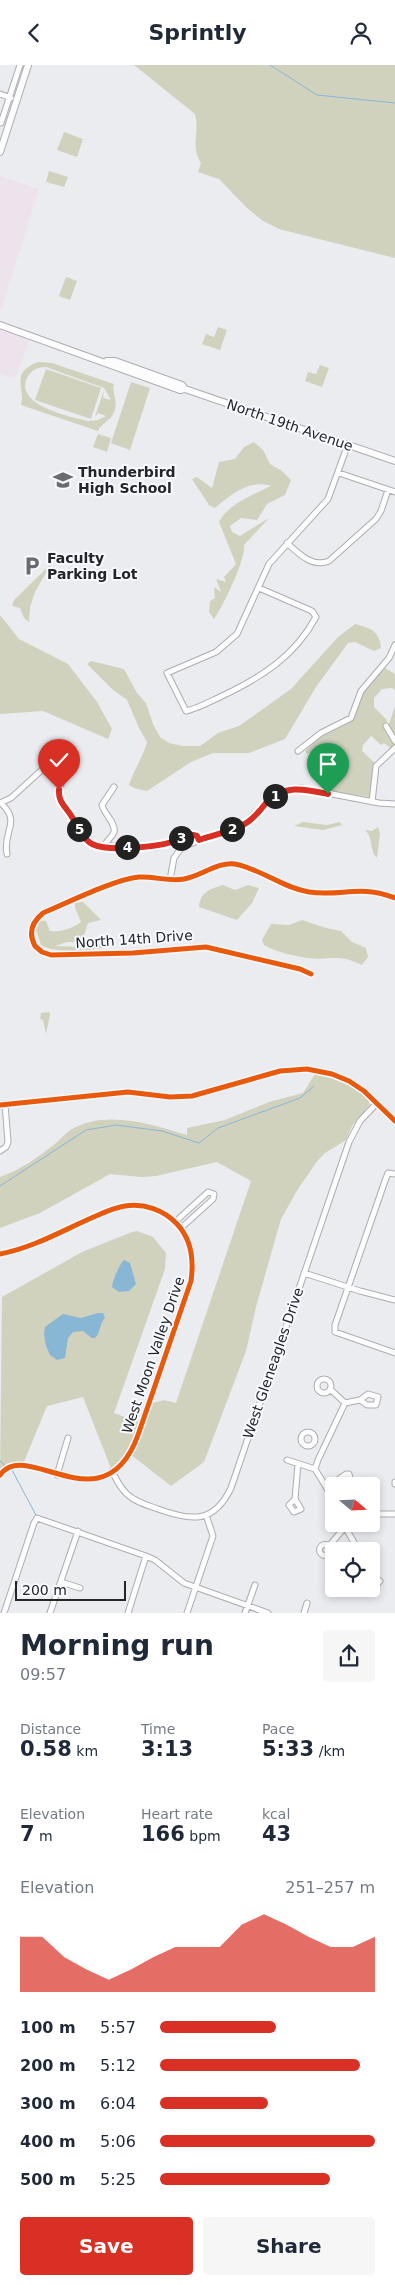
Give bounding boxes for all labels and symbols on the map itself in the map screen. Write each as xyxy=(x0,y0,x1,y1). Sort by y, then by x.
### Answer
street label: North 19th Avenue xyxy=(225,396,355,454)
place label: Thunderbird High School xyxy=(78,464,176,496)
school or university icon: Thunderbird High School xyxy=(52,469,74,491)
place label: Faculty Parking Lot xyxy=(47,550,138,582)
parking icon: Faculty Parking Lot xyxy=(21,555,43,577)
pin xyxy=(38,739,80,790)
pin xyxy=(307,743,349,794)
pin: 1 xyxy=(262,783,288,809)
pin: 5 xyxy=(66,817,92,841)
pin: 2 xyxy=(220,817,244,841)
pin: 3 xyxy=(168,825,194,851)
pin: 4 xyxy=(114,835,140,859)
street label: North 14th Drive xyxy=(75,927,193,951)
street label: West Moon Valley Drive xyxy=(119,1274,187,1436)
street label: West Gleneagles Drive xyxy=(240,1285,306,1441)
north arrow xyxy=(325,1477,380,1533)
scale bar xyxy=(15,1577,126,1601)

